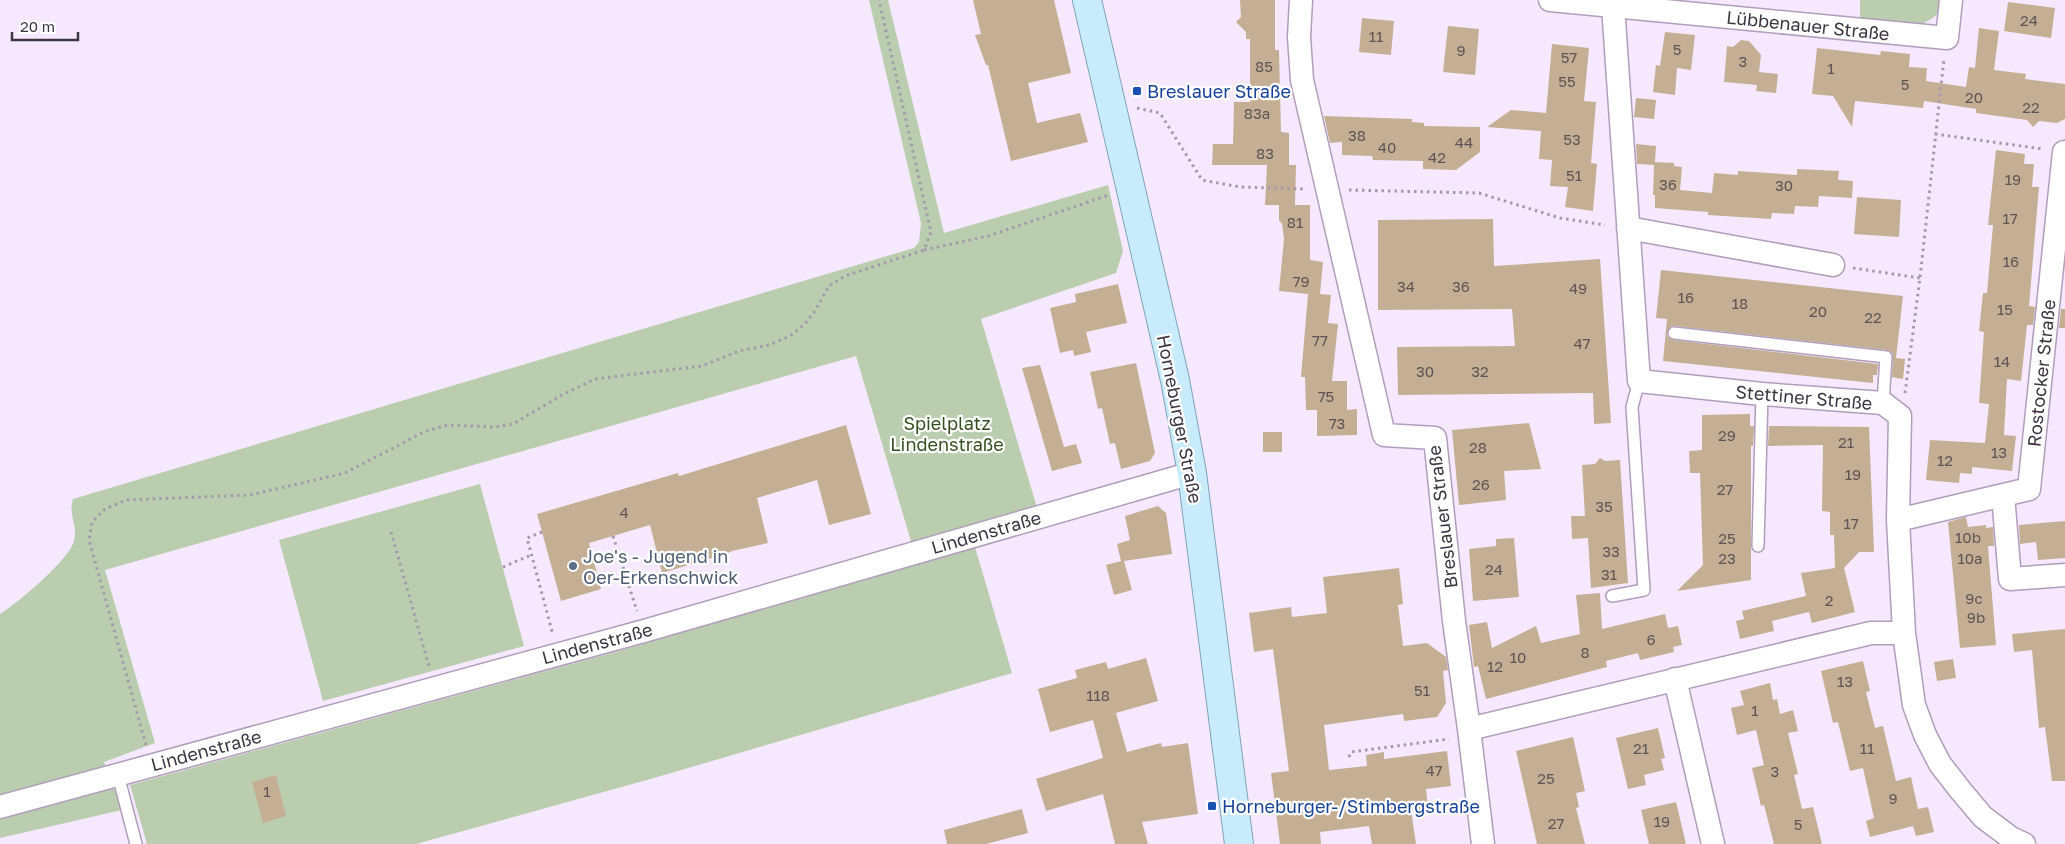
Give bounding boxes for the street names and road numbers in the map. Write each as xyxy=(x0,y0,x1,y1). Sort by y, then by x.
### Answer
street label: Lübbenauer Straße xyxy=(1725,6,1891,44)
street label: Rostocker Straße xyxy=(2022,298,2060,448)
street label: Horneburger Straße xyxy=(1153,333,1207,505)
street label: Stettiner Straße xyxy=(1735,380,1873,414)
street label: Breslauer Straße xyxy=(1422,444,1462,590)
street label: Lindenstraße xyxy=(928,506,1044,558)
street label: Lindenstraße xyxy=(539,618,655,668)
street label: Lindenstraße xyxy=(148,725,264,775)

